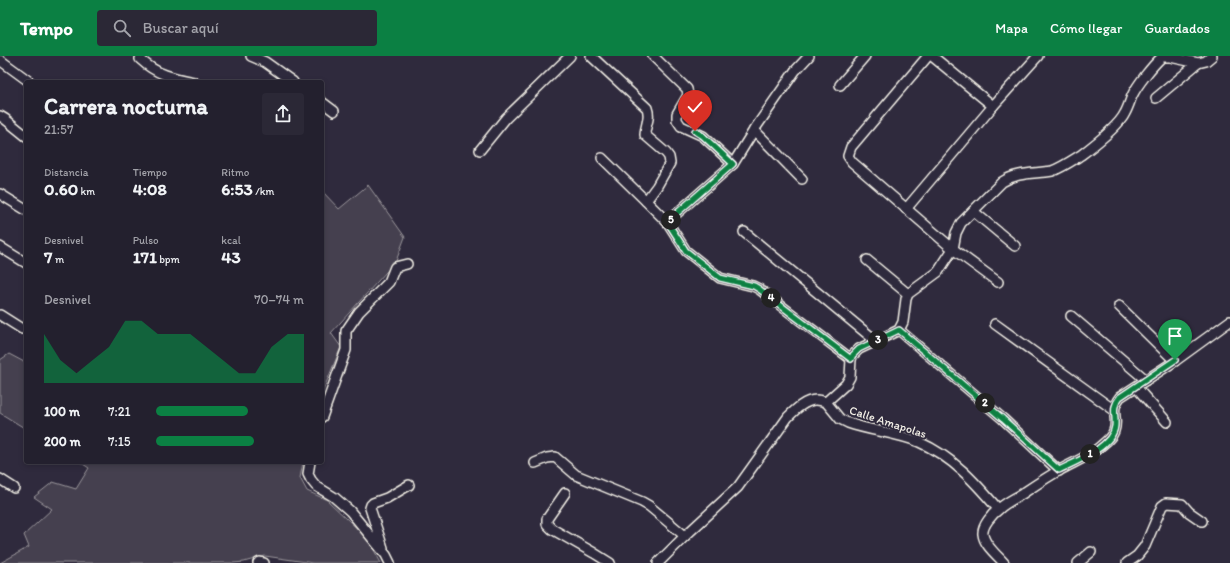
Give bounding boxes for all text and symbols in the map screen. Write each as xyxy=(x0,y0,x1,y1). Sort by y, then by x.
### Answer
search box xyxy=(97,10,377,46)
text: Tempo xyxy=(20,17,73,40)
icon: search xyxy=(111,17,133,39)
text: Buscar aquí xyxy=(143,19,219,37)
text: Mapa xyxy=(995,20,1028,37)
text: Cómo llegar xyxy=(1050,20,1122,37)
text: Guardados xyxy=(1144,20,1210,37)
pin xyxy=(678,90,712,131)
text: Carrera nocturna xyxy=(44,93,208,120)
button: share xyxy=(262,93,304,135)
icon: check xyxy=(684,96,706,118)
text: 21:57 xyxy=(44,122,73,137)
text: Distancia xyxy=(44,166,88,179)
text: Tiempo xyxy=(133,166,167,179)
text: Ritmo xyxy=(221,166,249,179)
text: 0.60 xyxy=(44,179,78,199)
text: 4:08 xyxy=(133,179,167,199)
text: 6:53 xyxy=(221,179,253,199)
text: km xyxy=(78,185,95,198)
text: /km xyxy=(253,185,274,198)
pin: 5 xyxy=(661,210,681,230)
text: 5 xyxy=(668,213,674,226)
text: Desnivel xyxy=(44,234,84,247)
text: Pulso xyxy=(133,234,159,247)
text: kcal xyxy=(221,234,241,247)
text: 7 xyxy=(44,247,52,267)
text: 171 xyxy=(133,247,157,267)
text: 43 xyxy=(221,247,241,267)
text: m xyxy=(52,253,64,266)
text: bpm xyxy=(157,253,180,266)
pin: 4 xyxy=(761,288,781,308)
text: 4 xyxy=(768,291,774,304)
text: Desnivel xyxy=(44,292,91,307)
text: 70–74 m xyxy=(254,292,304,307)
pin xyxy=(1158,319,1192,360)
icon: arrive xyxy=(1164,325,1186,347)
pin: 3 xyxy=(868,330,888,350)
text: 3 xyxy=(875,333,881,346)
pin: 2 xyxy=(975,393,995,413)
text: 2 xyxy=(982,396,988,409)
street label: Calle Amapolas xyxy=(848,403,928,441)
text: 100 m xyxy=(44,404,80,419)
text: 7:21 xyxy=(108,404,131,419)
text: 200 m xyxy=(44,434,81,449)
text: 7:15 xyxy=(108,434,131,449)
pin: 1 xyxy=(1080,444,1100,464)
text: 1 xyxy=(1087,447,1093,460)

